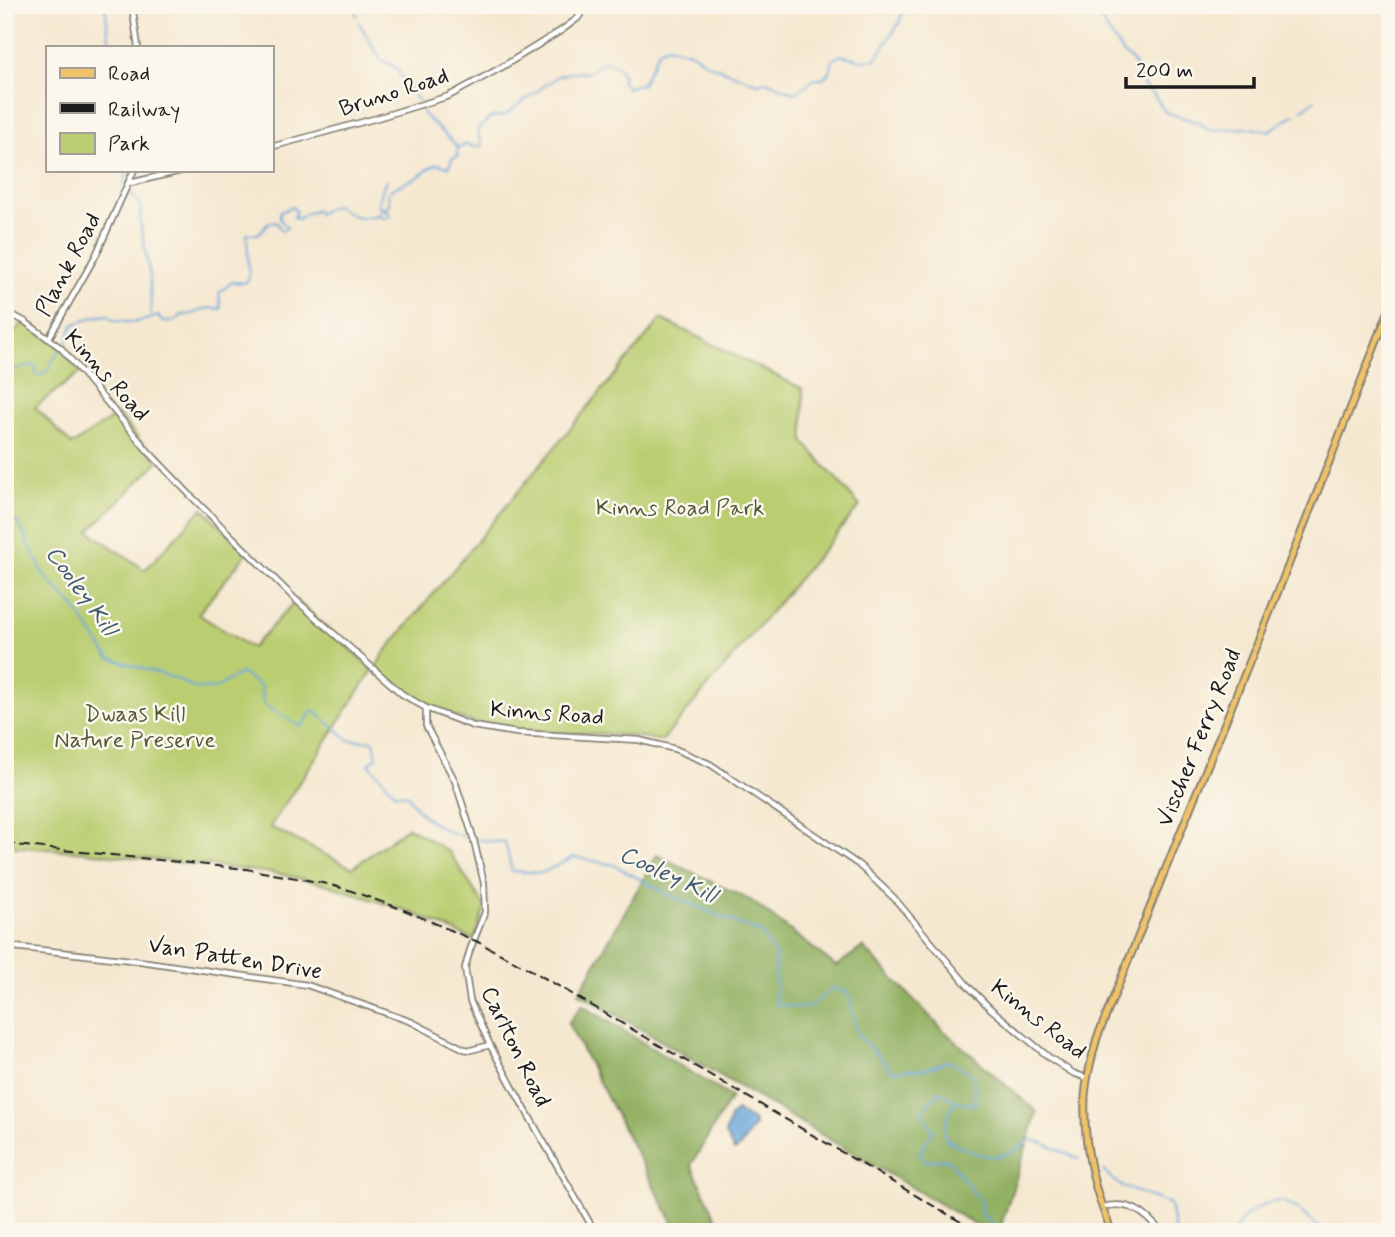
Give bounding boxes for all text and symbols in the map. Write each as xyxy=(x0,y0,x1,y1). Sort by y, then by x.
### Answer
legend xyxy=(46,46,273,172)
scale bar xyxy=(1126,46,1253,90)
text: 200 m xyxy=(1136,57,1193,85)
text: Road xyxy=(108,60,150,88)
street label: Bruno Road xyxy=(335,61,453,125)
text: Railway xyxy=(108,96,180,124)
text: Park xyxy=(108,130,150,158)
street label: Plank Road xyxy=(29,208,109,322)
street label: Kinns Road xyxy=(57,324,155,428)
park label: Kinns Road Park xyxy=(596,494,764,524)
water label: Cooley Kill xyxy=(38,540,126,645)
street label: Vischer Ferry Road xyxy=(1151,645,1249,831)
street label: Kinns Road xyxy=(489,695,605,733)
park label: Dwaas Kill Nature Preserve xyxy=(54,700,216,756)
water label: Cooley Kill xyxy=(614,839,725,912)
street label: Van Patten Drive xyxy=(146,930,324,988)
street label: Kinns Road xyxy=(984,973,1092,1067)
street label: Carlton Road xyxy=(473,982,557,1112)

